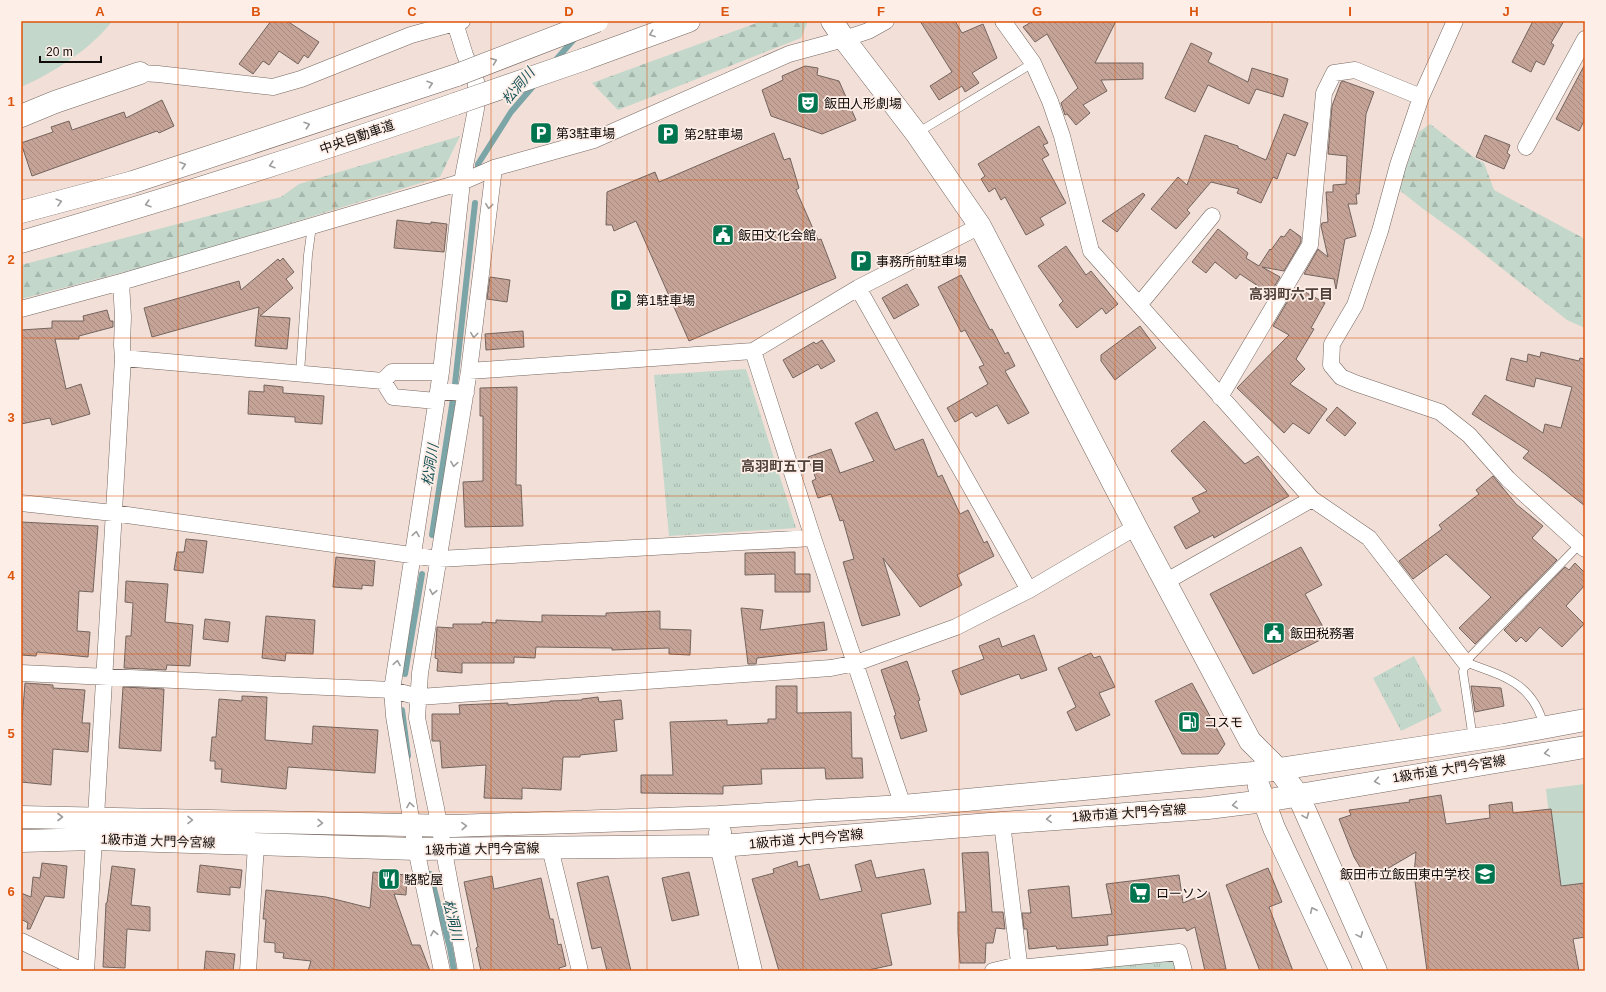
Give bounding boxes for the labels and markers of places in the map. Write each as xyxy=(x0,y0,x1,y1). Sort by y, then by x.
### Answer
theatre icon: 飯田人形劇場 xyxy=(795,90,821,116)
place label: 飯田人形劇場 xyxy=(824,96,902,111)
parking icon: 第3駐車場 xyxy=(528,120,554,146)
parking icon: 第2駐車場 xyxy=(655,121,681,147)
place label: 第3駐車場 xyxy=(556,126,615,141)
place label: 第2駐車場 xyxy=(684,127,743,142)
public building icon: 飯田文化会館 xyxy=(710,222,736,248)
place label: 飯田文化会館 xyxy=(738,228,816,243)
parking icon: 事務所前駐車場 xyxy=(848,248,874,274)
place label: 事務所前駐車場 xyxy=(876,254,967,269)
parking icon: 第1駐車場 xyxy=(608,287,634,313)
place label: 第1駐車場 xyxy=(636,293,695,308)
public building icon: 飯田税務署 xyxy=(1261,620,1287,646)
place label: 飯田税務署 xyxy=(1290,626,1355,641)
fuel station icon: コスモ xyxy=(1176,709,1202,735)
place label: コスモ xyxy=(1204,715,1243,730)
school or university icon: 飯田市立飯田東中学校 xyxy=(1472,861,1498,887)
restaurant icon: 駱駝屋 xyxy=(376,866,402,892)
place label: 飯田市立飯田東中学校 xyxy=(1340,867,1470,882)
place label: 駱駝屋 xyxy=(404,872,443,887)
supermarket icon: ローソン xyxy=(1127,880,1153,906)
place label: ローソン xyxy=(1156,886,1208,901)

